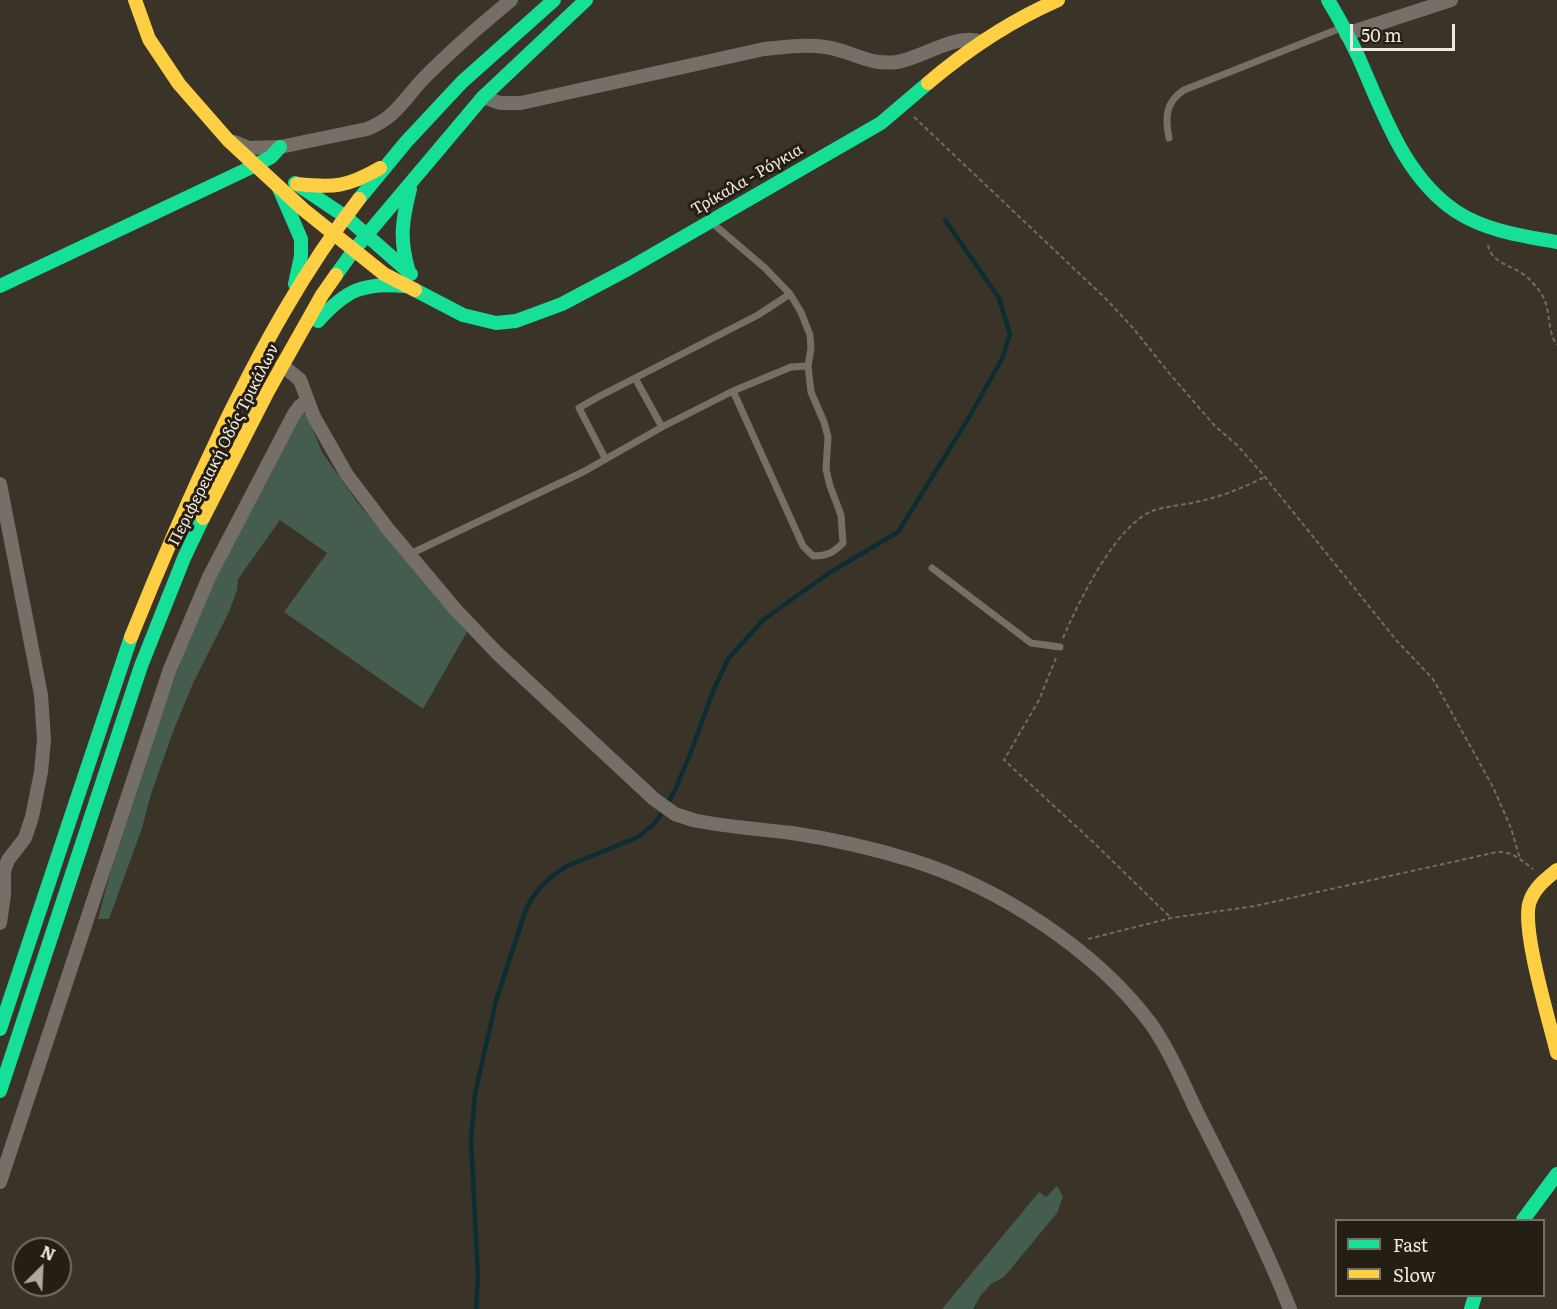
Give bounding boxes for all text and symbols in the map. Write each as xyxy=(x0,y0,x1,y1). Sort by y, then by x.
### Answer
scale bar xyxy=(1353,12,1458,50)
text: 50 m xyxy=(1361,21,1402,48)
street label: Τρίκαλα - Ρόγκια xyxy=(688,140,806,220)
street label: Περιφερειακή Οδός Τρικάλων xyxy=(165,341,283,549)
legend xyxy=(1335,1219,1545,1297)
text: Fast xyxy=(1393,1231,1428,1258)
north arrow xyxy=(12,1237,72,1297)
text: N xyxy=(37,1239,60,1266)
text: Slow xyxy=(1393,1261,1435,1288)

